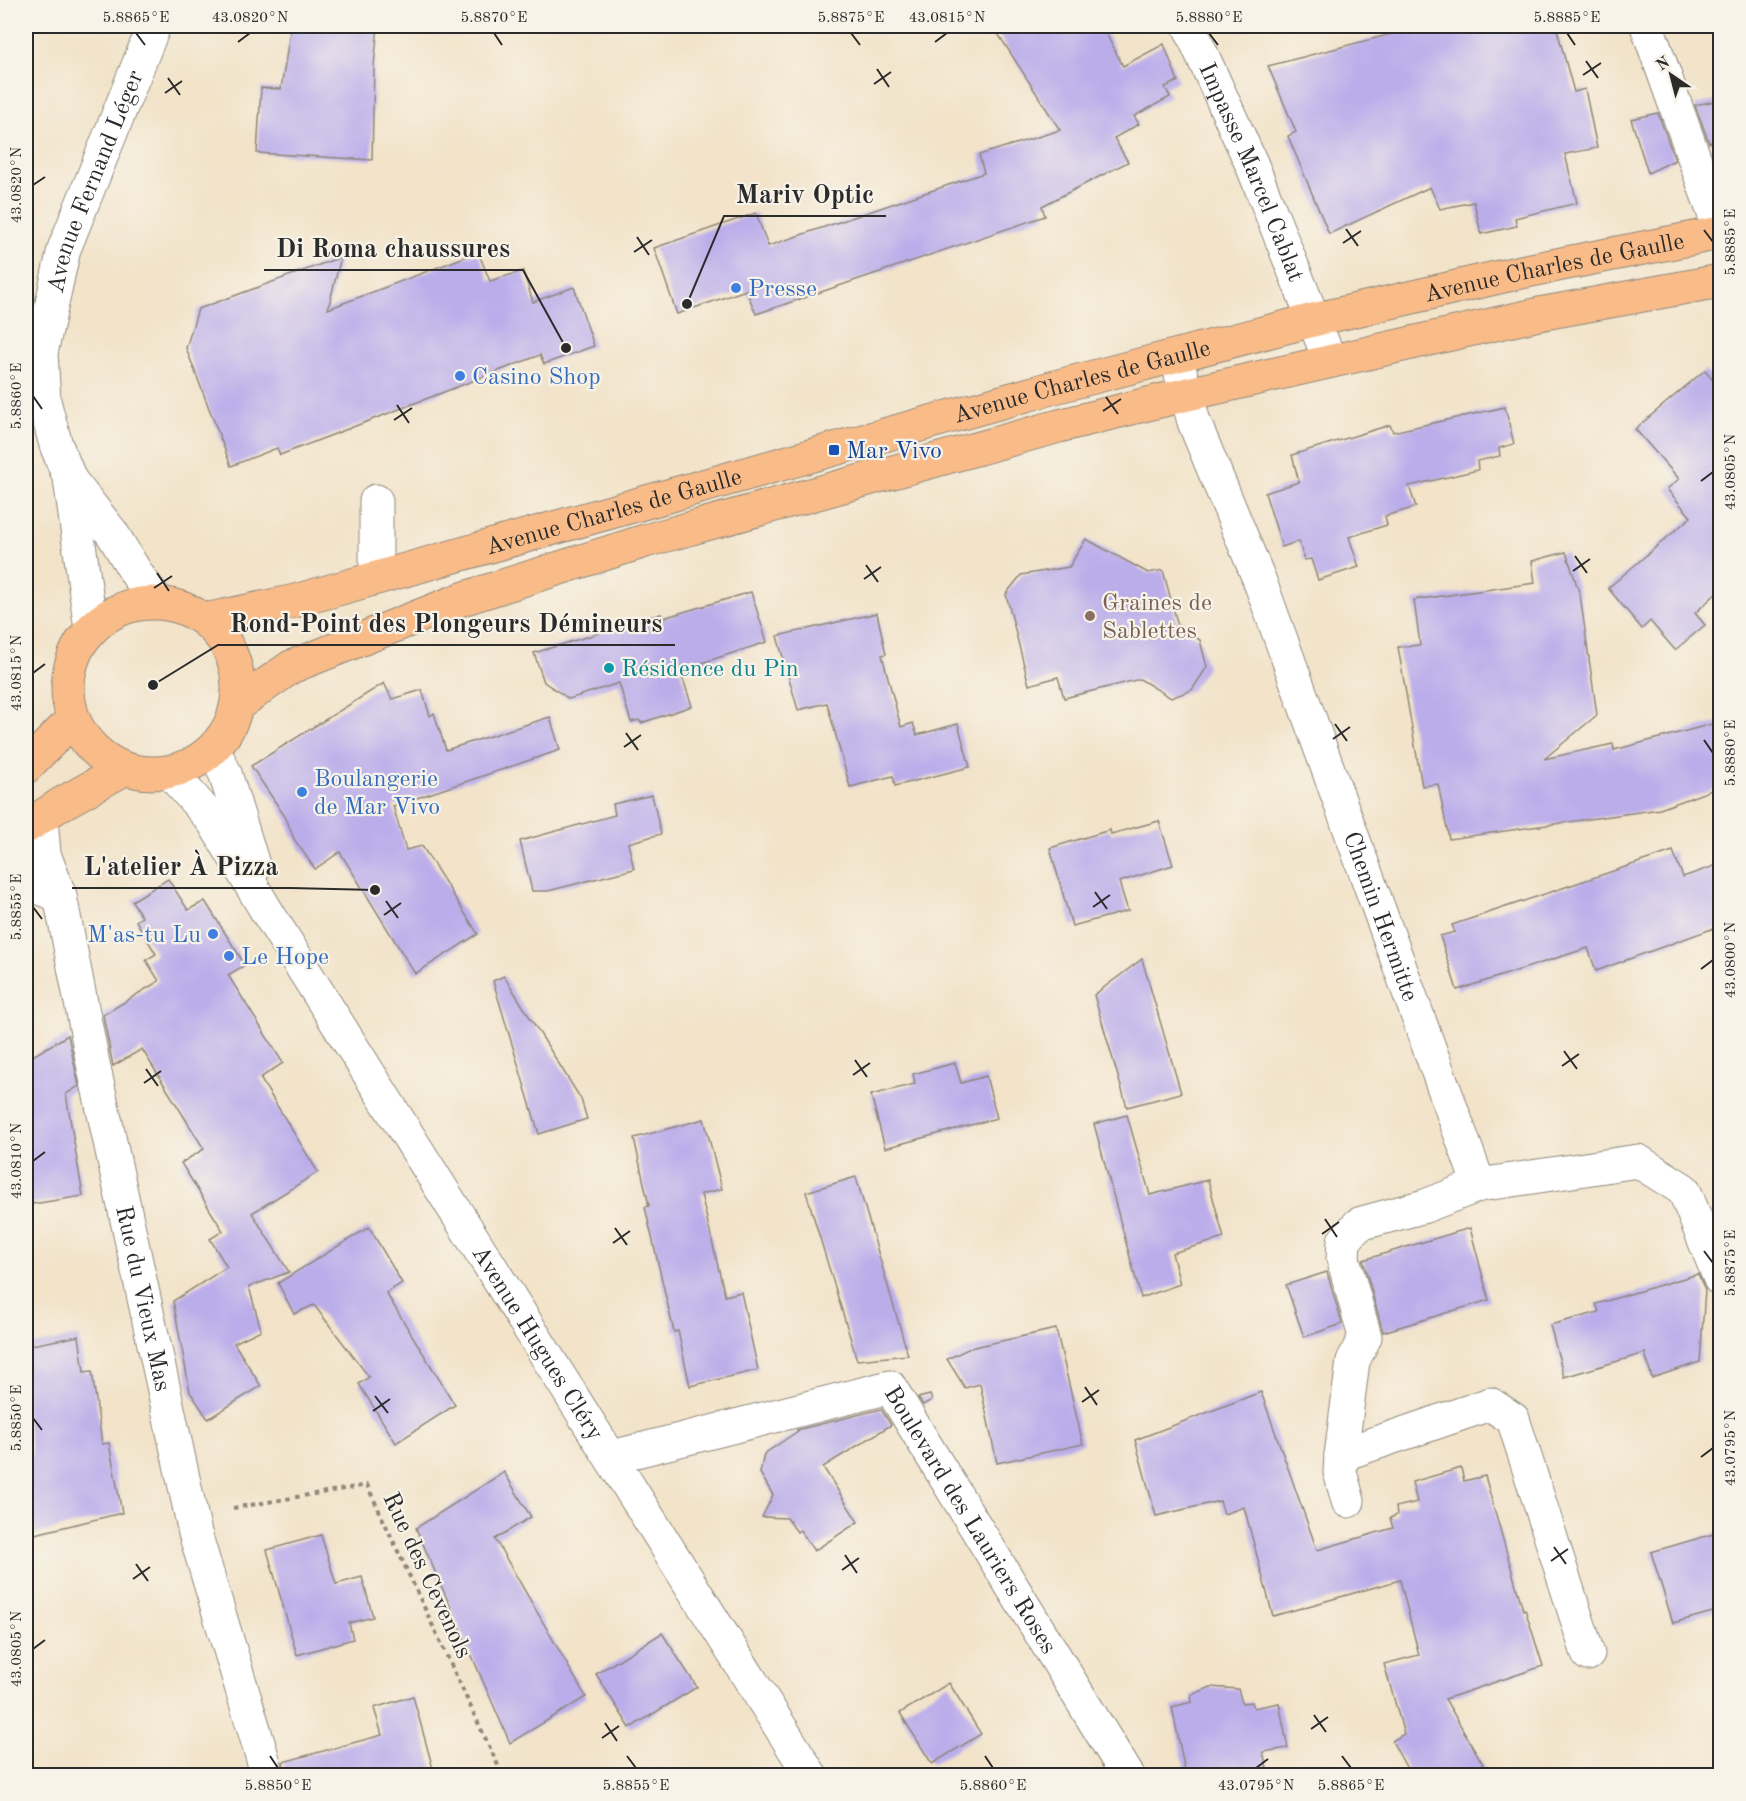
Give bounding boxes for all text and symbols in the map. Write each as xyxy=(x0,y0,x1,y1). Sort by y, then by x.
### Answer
text: 5.8865°E xyxy=(103,11,169,26)
text: 43.0820°N xyxy=(212,11,289,26)
text: 5.8870°E xyxy=(461,11,527,26)
text: 5.8875°E xyxy=(818,11,884,26)
text: 43.0815°N xyxy=(909,11,986,26)
text: 5.8880°E xyxy=(1176,11,1242,26)
text: 5.8885°E xyxy=(1534,11,1600,26)
north arrow xyxy=(1641,45,1701,105)
text: N xyxy=(1654,54,1674,74)
street label: Impasse Marcel Cablat xyxy=(1193,60,1307,285)
street label: Avenue Fernand Léger xyxy=(45,67,149,296)
text: 43.0820°N xyxy=(10,146,25,223)
callout: Mariv Optic xyxy=(724,172,886,216)
text: Mariv Optic xyxy=(736,183,874,209)
text: 5.8885°E xyxy=(1724,209,1739,275)
callout: Di Roma chaussures xyxy=(264,226,523,270)
street label: Avenue Charles de Gaulle xyxy=(1422,230,1686,308)
text: Di Roma chaussures xyxy=(276,237,510,263)
place label: Presse xyxy=(748,278,817,302)
marker: Presse xyxy=(729,281,743,295)
street label: Avenue Charles de Gaulle xyxy=(951,337,1213,429)
text: 5.8860°E xyxy=(10,363,25,429)
place label: Casino Shop xyxy=(472,366,601,390)
marker: Casino Shop xyxy=(453,369,467,383)
text: 43.0805°N xyxy=(1724,433,1739,510)
place label: Mar Vivo xyxy=(846,440,942,464)
marker: Mar Vivo xyxy=(827,443,841,457)
street label: Avenue Charles de Gaulle xyxy=(483,466,745,561)
place label: Graines de Sablettes xyxy=(1102,592,1212,644)
callout: Rond-Point des Plongeurs Démineurs xyxy=(218,601,675,645)
marker: Graines de Sablettes xyxy=(1083,609,1097,623)
text: Rond-Point des Plongeurs Démineurs xyxy=(229,612,663,638)
text: 43.0815°N xyxy=(10,634,25,711)
place label: Résidence du Pin xyxy=(621,658,799,682)
marker: Résidence du Pin xyxy=(602,661,616,675)
text: 5.8880°E xyxy=(1724,720,1739,786)
place label: Boulangerie de Mar Vivo xyxy=(314,768,440,820)
marker: Boulangerie de Mar Vivo xyxy=(295,785,309,799)
street label: Chemin Hermitte xyxy=(1338,829,1421,1005)
callout: L'atelier À Pizza xyxy=(72,844,291,888)
text: L'atelier À Pizza xyxy=(83,849,279,881)
text: 5.8855°E xyxy=(10,874,25,940)
text: 43.0800°N xyxy=(1724,921,1739,998)
place label: M'as-tu Lu xyxy=(87,924,201,948)
marker: M'as-tu Lu xyxy=(206,927,220,941)
place label: Le Hope xyxy=(241,946,329,970)
marker: Le Hope xyxy=(222,949,236,963)
text: 43.0810°N xyxy=(10,1122,25,1199)
street label: Rue du Vieux Mas xyxy=(110,1204,174,1394)
text: 5.8875°E xyxy=(1724,1230,1739,1296)
street label: Avenue Hugues Cléry xyxy=(467,1242,607,1446)
street label: Boulevard des Lauriers Roses xyxy=(879,1383,1060,1658)
text: 5.8850°E xyxy=(10,1385,25,1451)
text: 43.0795°N xyxy=(1724,1409,1739,1486)
street label: Rue des Cevenols xyxy=(377,1489,475,1662)
text: 43.0805°N xyxy=(10,1610,25,1687)
text: 5.8850°E xyxy=(245,1779,311,1794)
text: 5.8855°E xyxy=(603,1779,669,1794)
text: 5.8860°E xyxy=(960,1779,1026,1794)
text: 43.0795°N xyxy=(1218,1779,1295,1794)
text: 5.8865°E xyxy=(1318,1779,1384,1794)

